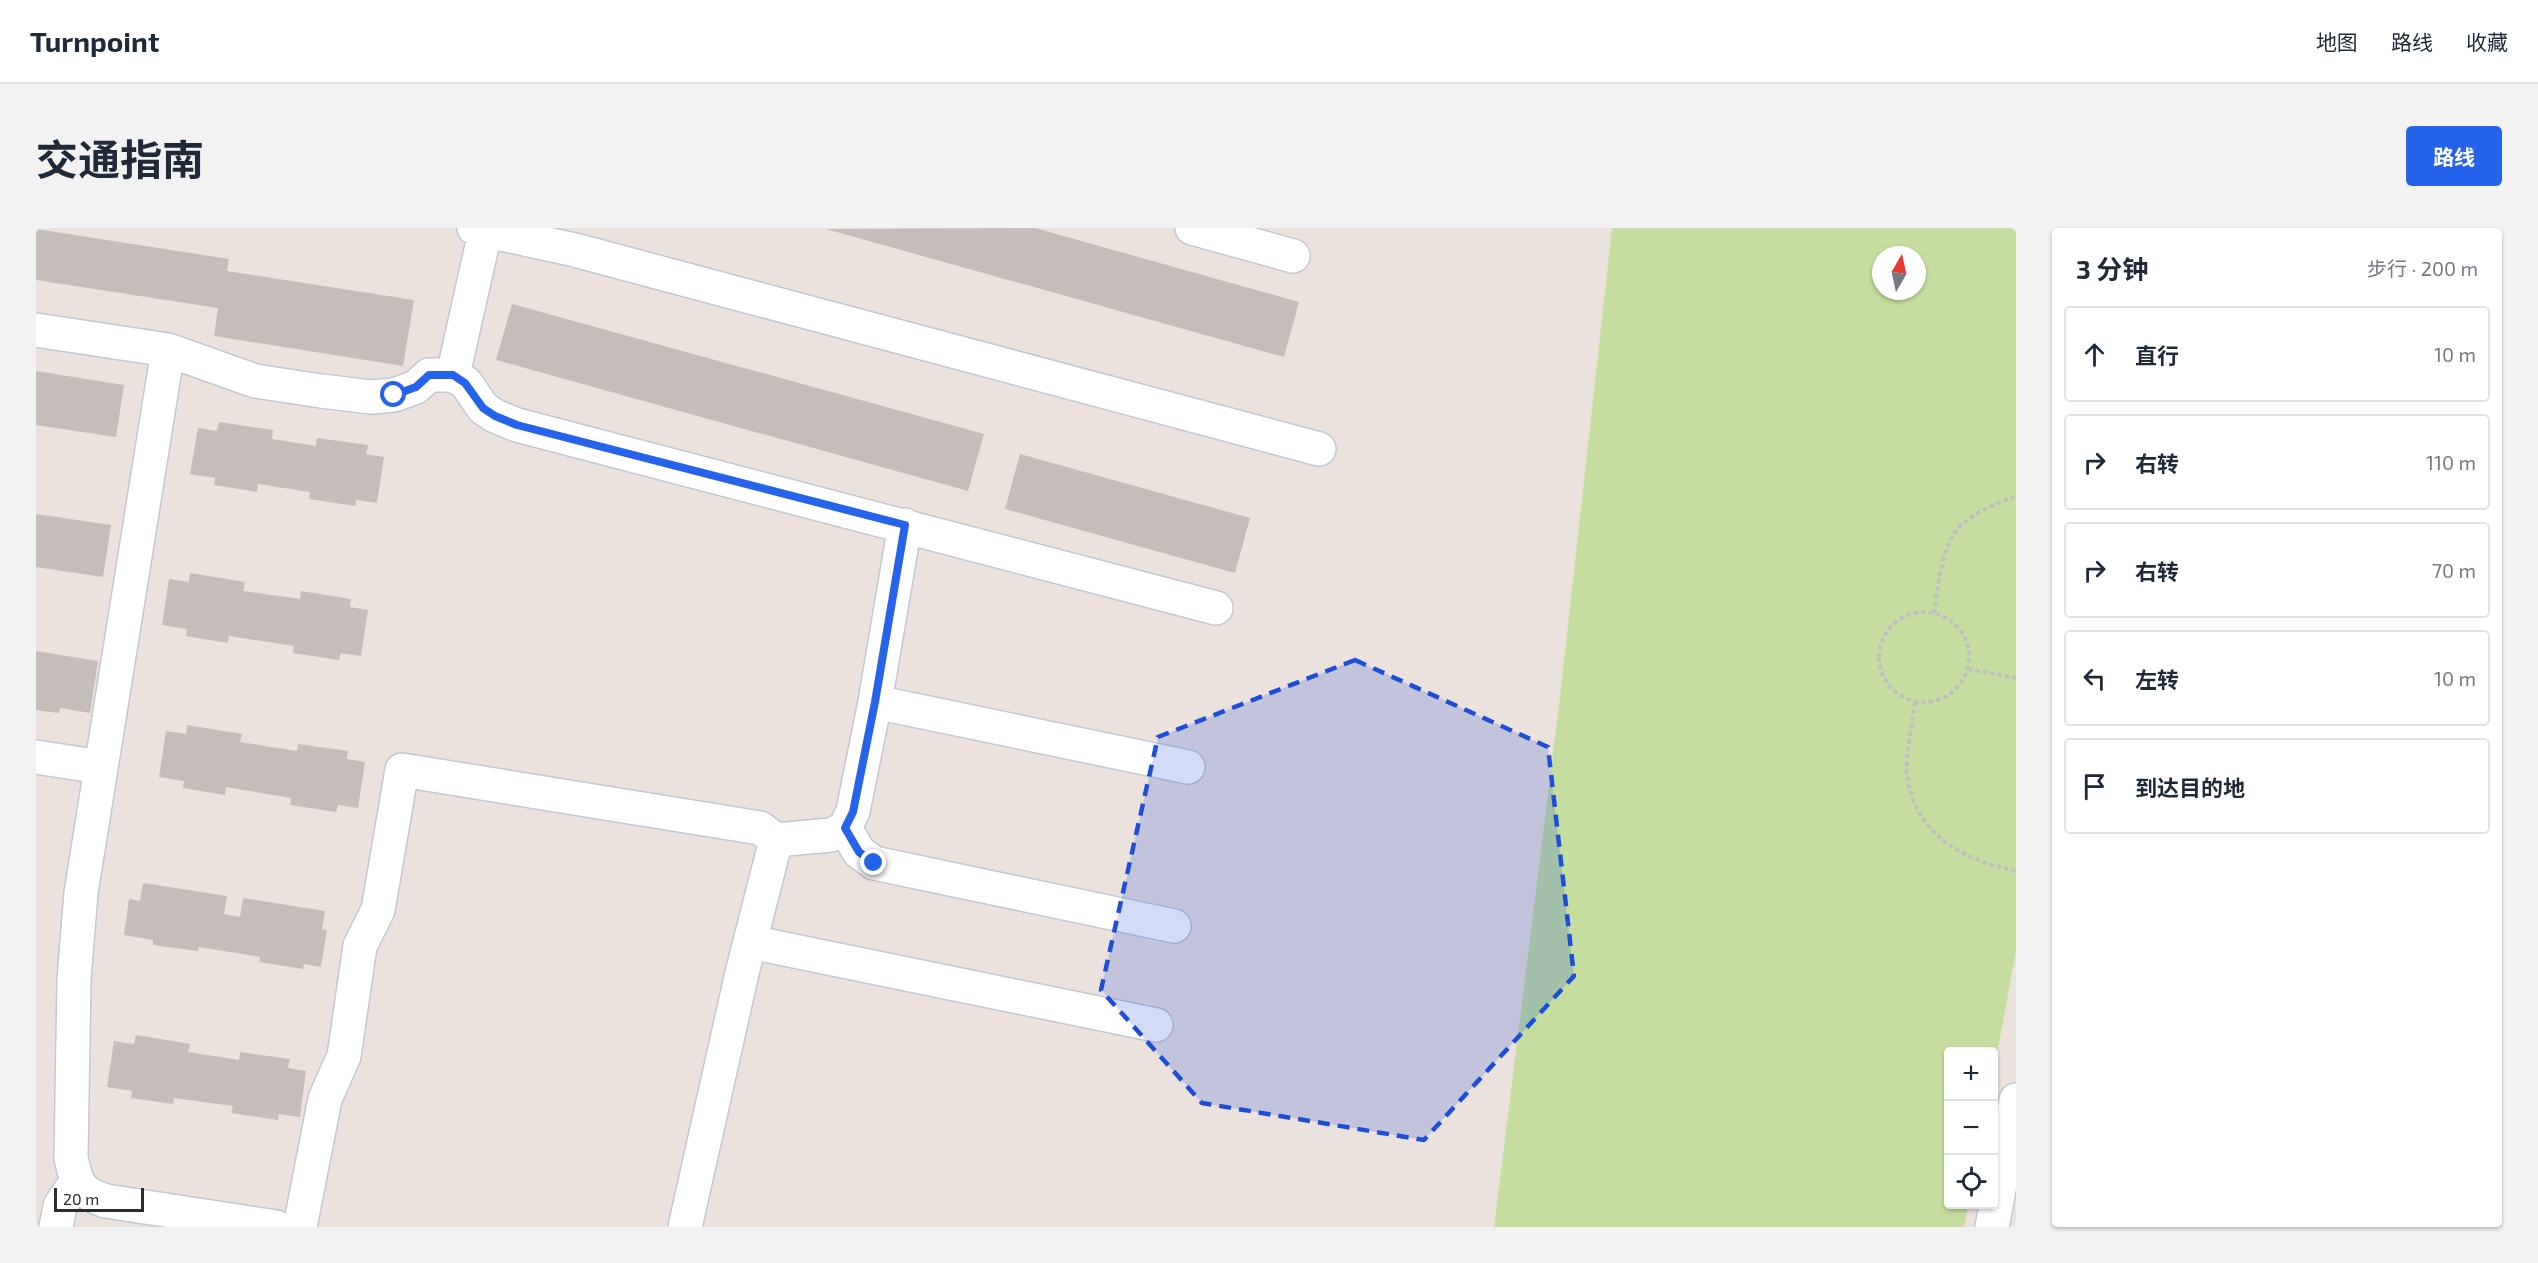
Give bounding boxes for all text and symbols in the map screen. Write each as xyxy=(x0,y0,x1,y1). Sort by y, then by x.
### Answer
text: Turnpoint xyxy=(30,24,159,58)
text: 地图 xyxy=(2316,29,2358,54)
text: 路线 xyxy=(2391,29,2433,54)
text: 收藏 xyxy=(2466,29,2508,54)
button: 路线 xyxy=(2406,126,2502,186)
text: 交通指南 xyxy=(36,133,204,183)
north arrow xyxy=(1872,246,1926,300)
text: 3 分钟 xyxy=(2076,253,2148,284)
text: 步行 · 200 m xyxy=(2367,256,2478,280)
icon: ahead xyxy=(2078,338,2111,371)
text: 直行 xyxy=(2135,342,2179,368)
text: 10 m xyxy=(2434,342,2476,366)
route start xyxy=(380,381,406,407)
icon: right xyxy=(2078,446,2111,479)
text: 右转 xyxy=(2135,450,2179,476)
text: 110 m xyxy=(2426,450,2476,474)
icon: right xyxy=(2078,554,2111,587)
text: 右转 xyxy=(2135,558,2179,584)
text: 70 m xyxy=(2432,558,2476,582)
icon: left xyxy=(2078,662,2111,695)
text: 左转 xyxy=(2135,666,2179,692)
text: 10 m xyxy=(2434,666,2476,690)
icon: arrive xyxy=(2078,770,2111,803)
text: 到达目的地 xyxy=(2135,774,2245,800)
route end xyxy=(860,849,886,875)
map controls xyxy=(1944,1047,1998,1209)
button: + xyxy=(1944,1047,1998,1101)
button: − xyxy=(1944,1101,1998,1155)
button: locate xyxy=(1944,1155,1998,1209)
scale bar xyxy=(54,1185,144,1212)
text: 20 m xyxy=(63,1189,99,1208)

